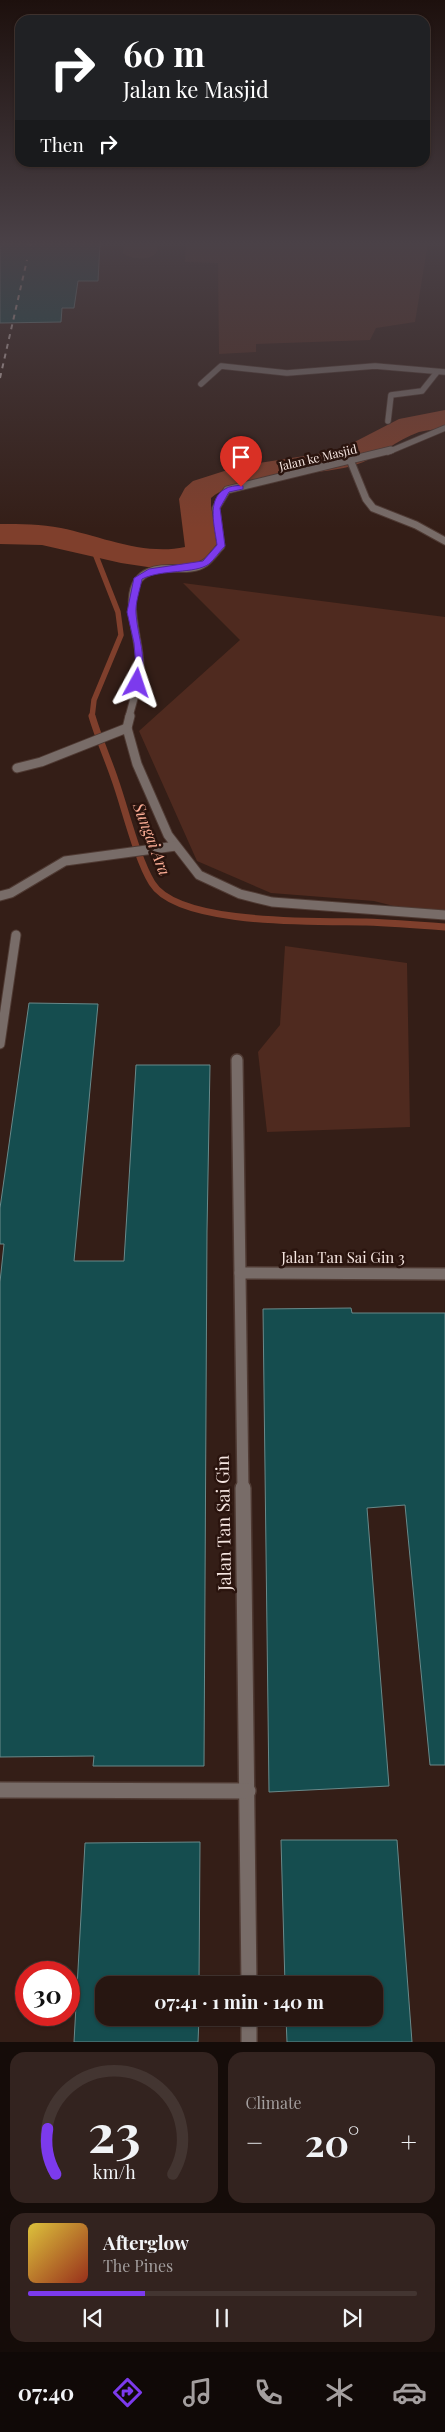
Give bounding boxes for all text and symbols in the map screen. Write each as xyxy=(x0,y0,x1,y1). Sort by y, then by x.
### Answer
text: 60 m xyxy=(123,29,205,76)
icon: right xyxy=(40,35,105,100)
text: Jalan ke Masjid xyxy=(123,74,269,104)
icon: right xyxy=(94,130,122,158)
text: Then xyxy=(40,131,84,157)
pin xyxy=(220,436,262,487)
street label: Jalan ke Masjid xyxy=(276,440,358,474)
icon: arrive xyxy=(227,443,255,471)
position arrow xyxy=(110,656,162,708)
water label: Sungai Ara xyxy=(129,798,176,878)
street label: Jalan Tan Sai Gin 3 xyxy=(280,1247,405,1267)
street label: Jalan Tan Sai Gin xyxy=(210,1455,236,1592)
speed limit sign: 30 xyxy=(15,1961,80,2026)
text: 07:41 · 1 min · 140 m xyxy=(154,1988,324,2014)
text: Climate xyxy=(246,2092,302,2113)
text: 23 xyxy=(87,2097,140,2166)
text: 20° xyxy=(305,2116,359,2167)
text: − xyxy=(246,2123,264,2160)
text: + xyxy=(401,2123,417,2160)
text: km/h xyxy=(92,2160,136,2183)
text: Afterglow xyxy=(103,2229,189,2255)
text: The Pines xyxy=(103,2255,173,2276)
icon: previous xyxy=(79,2304,107,2332)
icon: pause xyxy=(208,2304,236,2332)
icon: next xyxy=(338,2304,366,2332)
icon: directions xyxy=(110,2375,145,2410)
icon: music xyxy=(180,2375,215,2410)
icon: phone xyxy=(251,2375,286,2410)
icon: climate xyxy=(322,2375,357,2410)
icon: car xyxy=(392,2375,427,2410)
text: 07:40 xyxy=(18,2377,74,2407)

